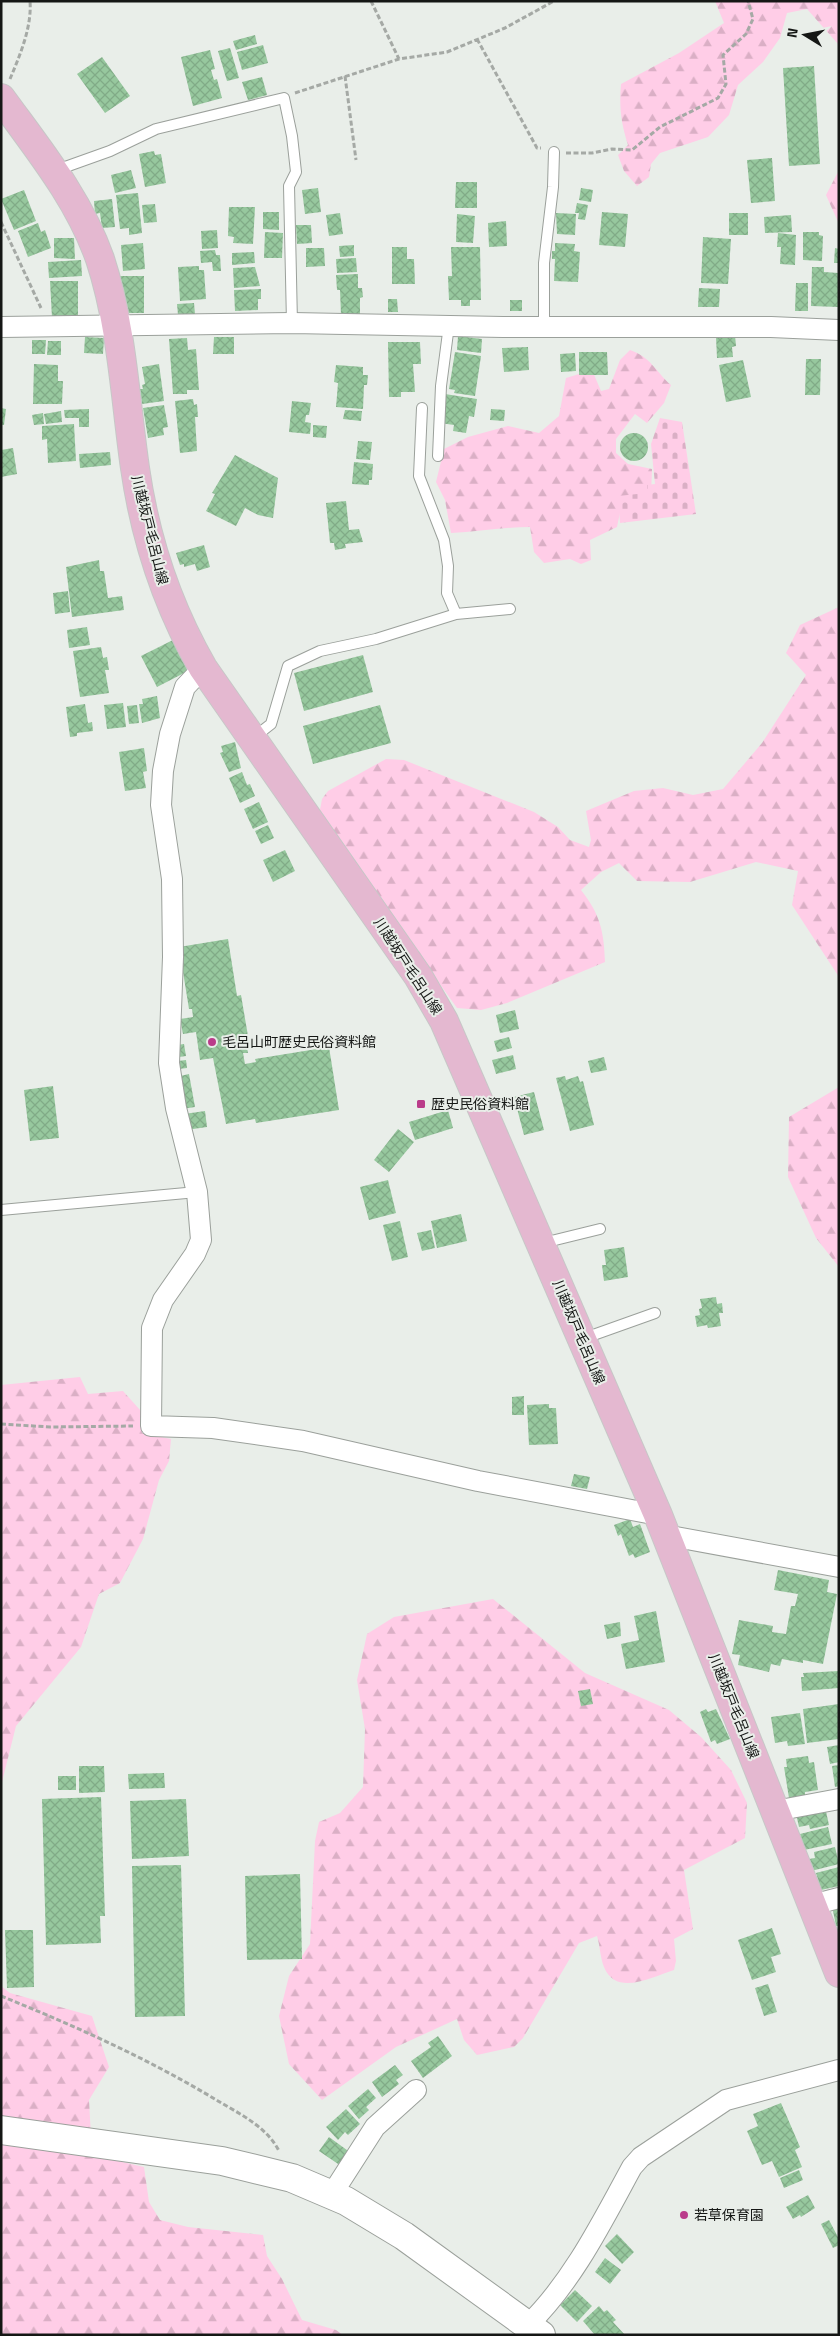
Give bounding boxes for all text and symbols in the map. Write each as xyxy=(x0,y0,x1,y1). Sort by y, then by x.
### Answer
north arrow xyxy=(780,10,830,60)
text: N xyxy=(781,26,803,39)
street label: 川越坂戸毛呂山線 xyxy=(127,473,174,587)
street label: 川越坂戸毛呂山線 xyxy=(369,913,448,1018)
place label: 毛呂山町歴史民俗資料館 xyxy=(222,1031,376,1052)
marker: 毛呂山町歴史民俗資料館 xyxy=(206,1036,218,1048)
place label: 歴史民俗資料館 xyxy=(431,1093,529,1114)
marker: 歴史民俗資料館 xyxy=(415,1098,427,1110)
street label: 川越坂戸毛呂山線 xyxy=(548,1276,611,1387)
street label: 川越坂戸毛呂山線 xyxy=(704,1650,765,1762)
place label: 若草保育園 xyxy=(694,2204,764,2225)
marker: 若草保育園 xyxy=(678,2209,690,2221)

